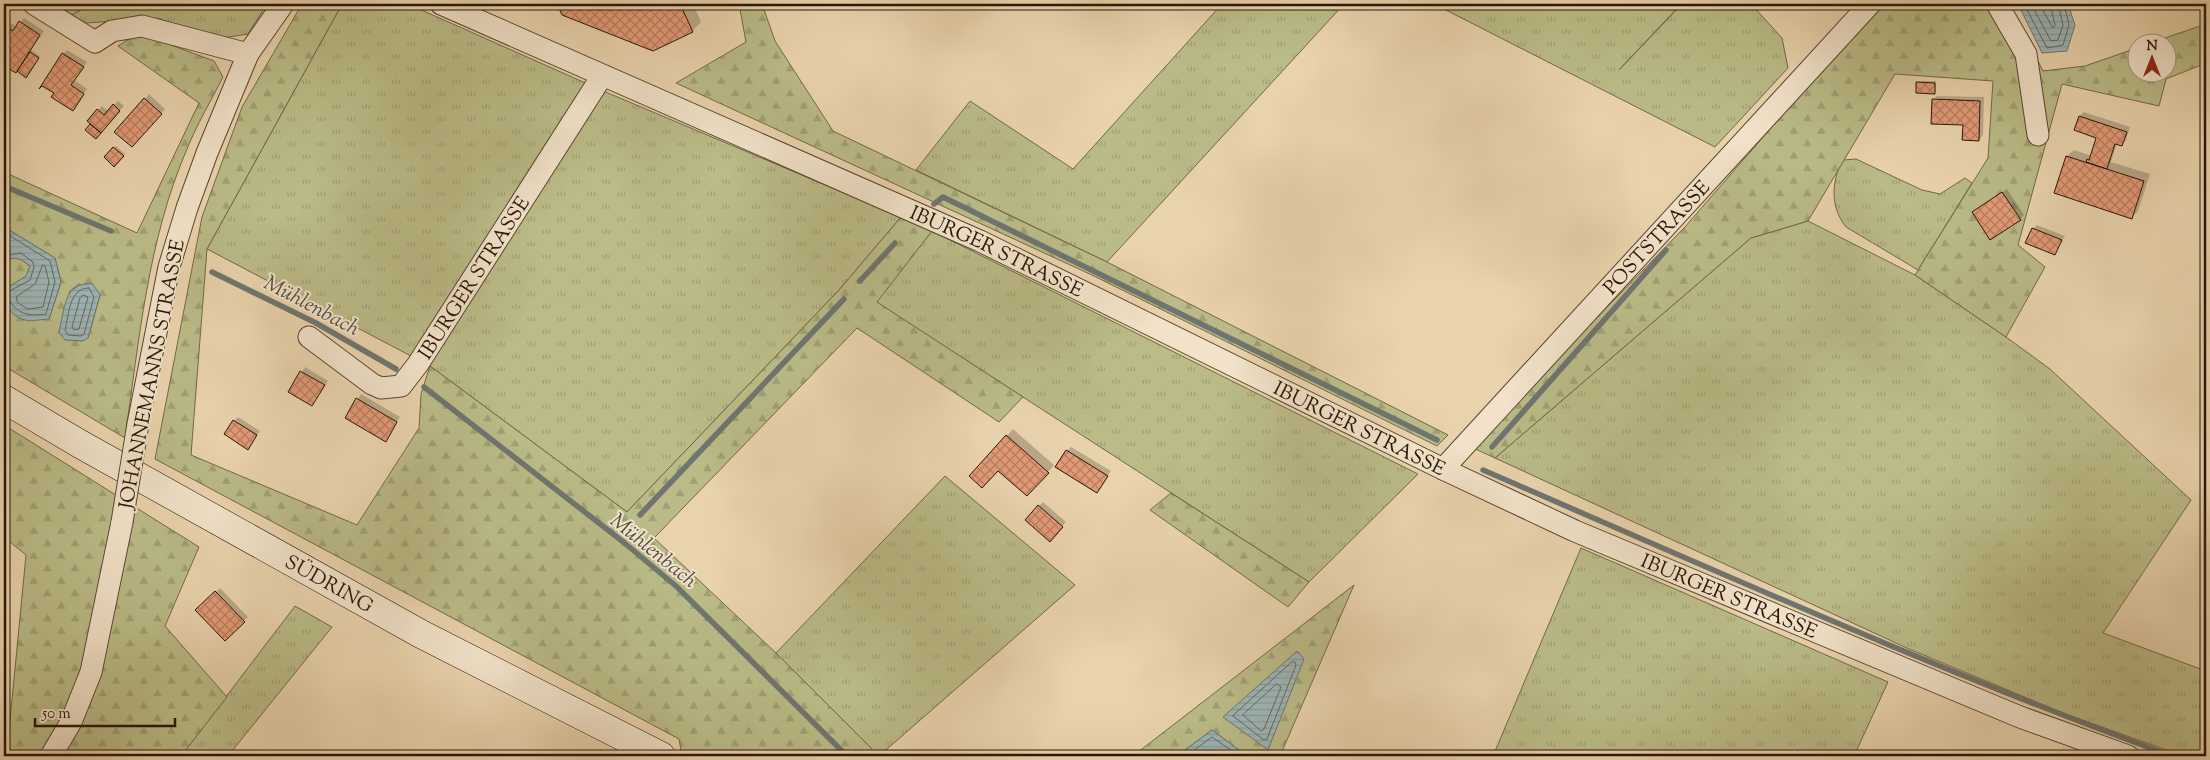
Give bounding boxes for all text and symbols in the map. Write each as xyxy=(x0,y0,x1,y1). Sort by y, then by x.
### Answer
north arrow xyxy=(2128,32,2178,82)
text: N xyxy=(2146,37,2158,57)
street label: POSTSTRASSE xyxy=(1598,175,1718,302)
street label: IBURGER STRASSE xyxy=(412,192,538,366)
street label: IBURGER STRASSE xyxy=(904,200,1087,306)
street label: JOHANNEMANNS STRASSE xyxy=(113,237,194,513)
water label: Mühlenbach xyxy=(258,269,364,345)
street label: IBURGER STRASSE xyxy=(1268,376,1450,485)
water label: Mühlenbach xyxy=(603,507,703,596)
street label: IBURGER STRASSE xyxy=(1636,548,1821,648)
street label: SÜDRING xyxy=(279,549,378,622)
scale bar xyxy=(35,695,175,727)
text: 50 m xyxy=(41,704,71,725)

